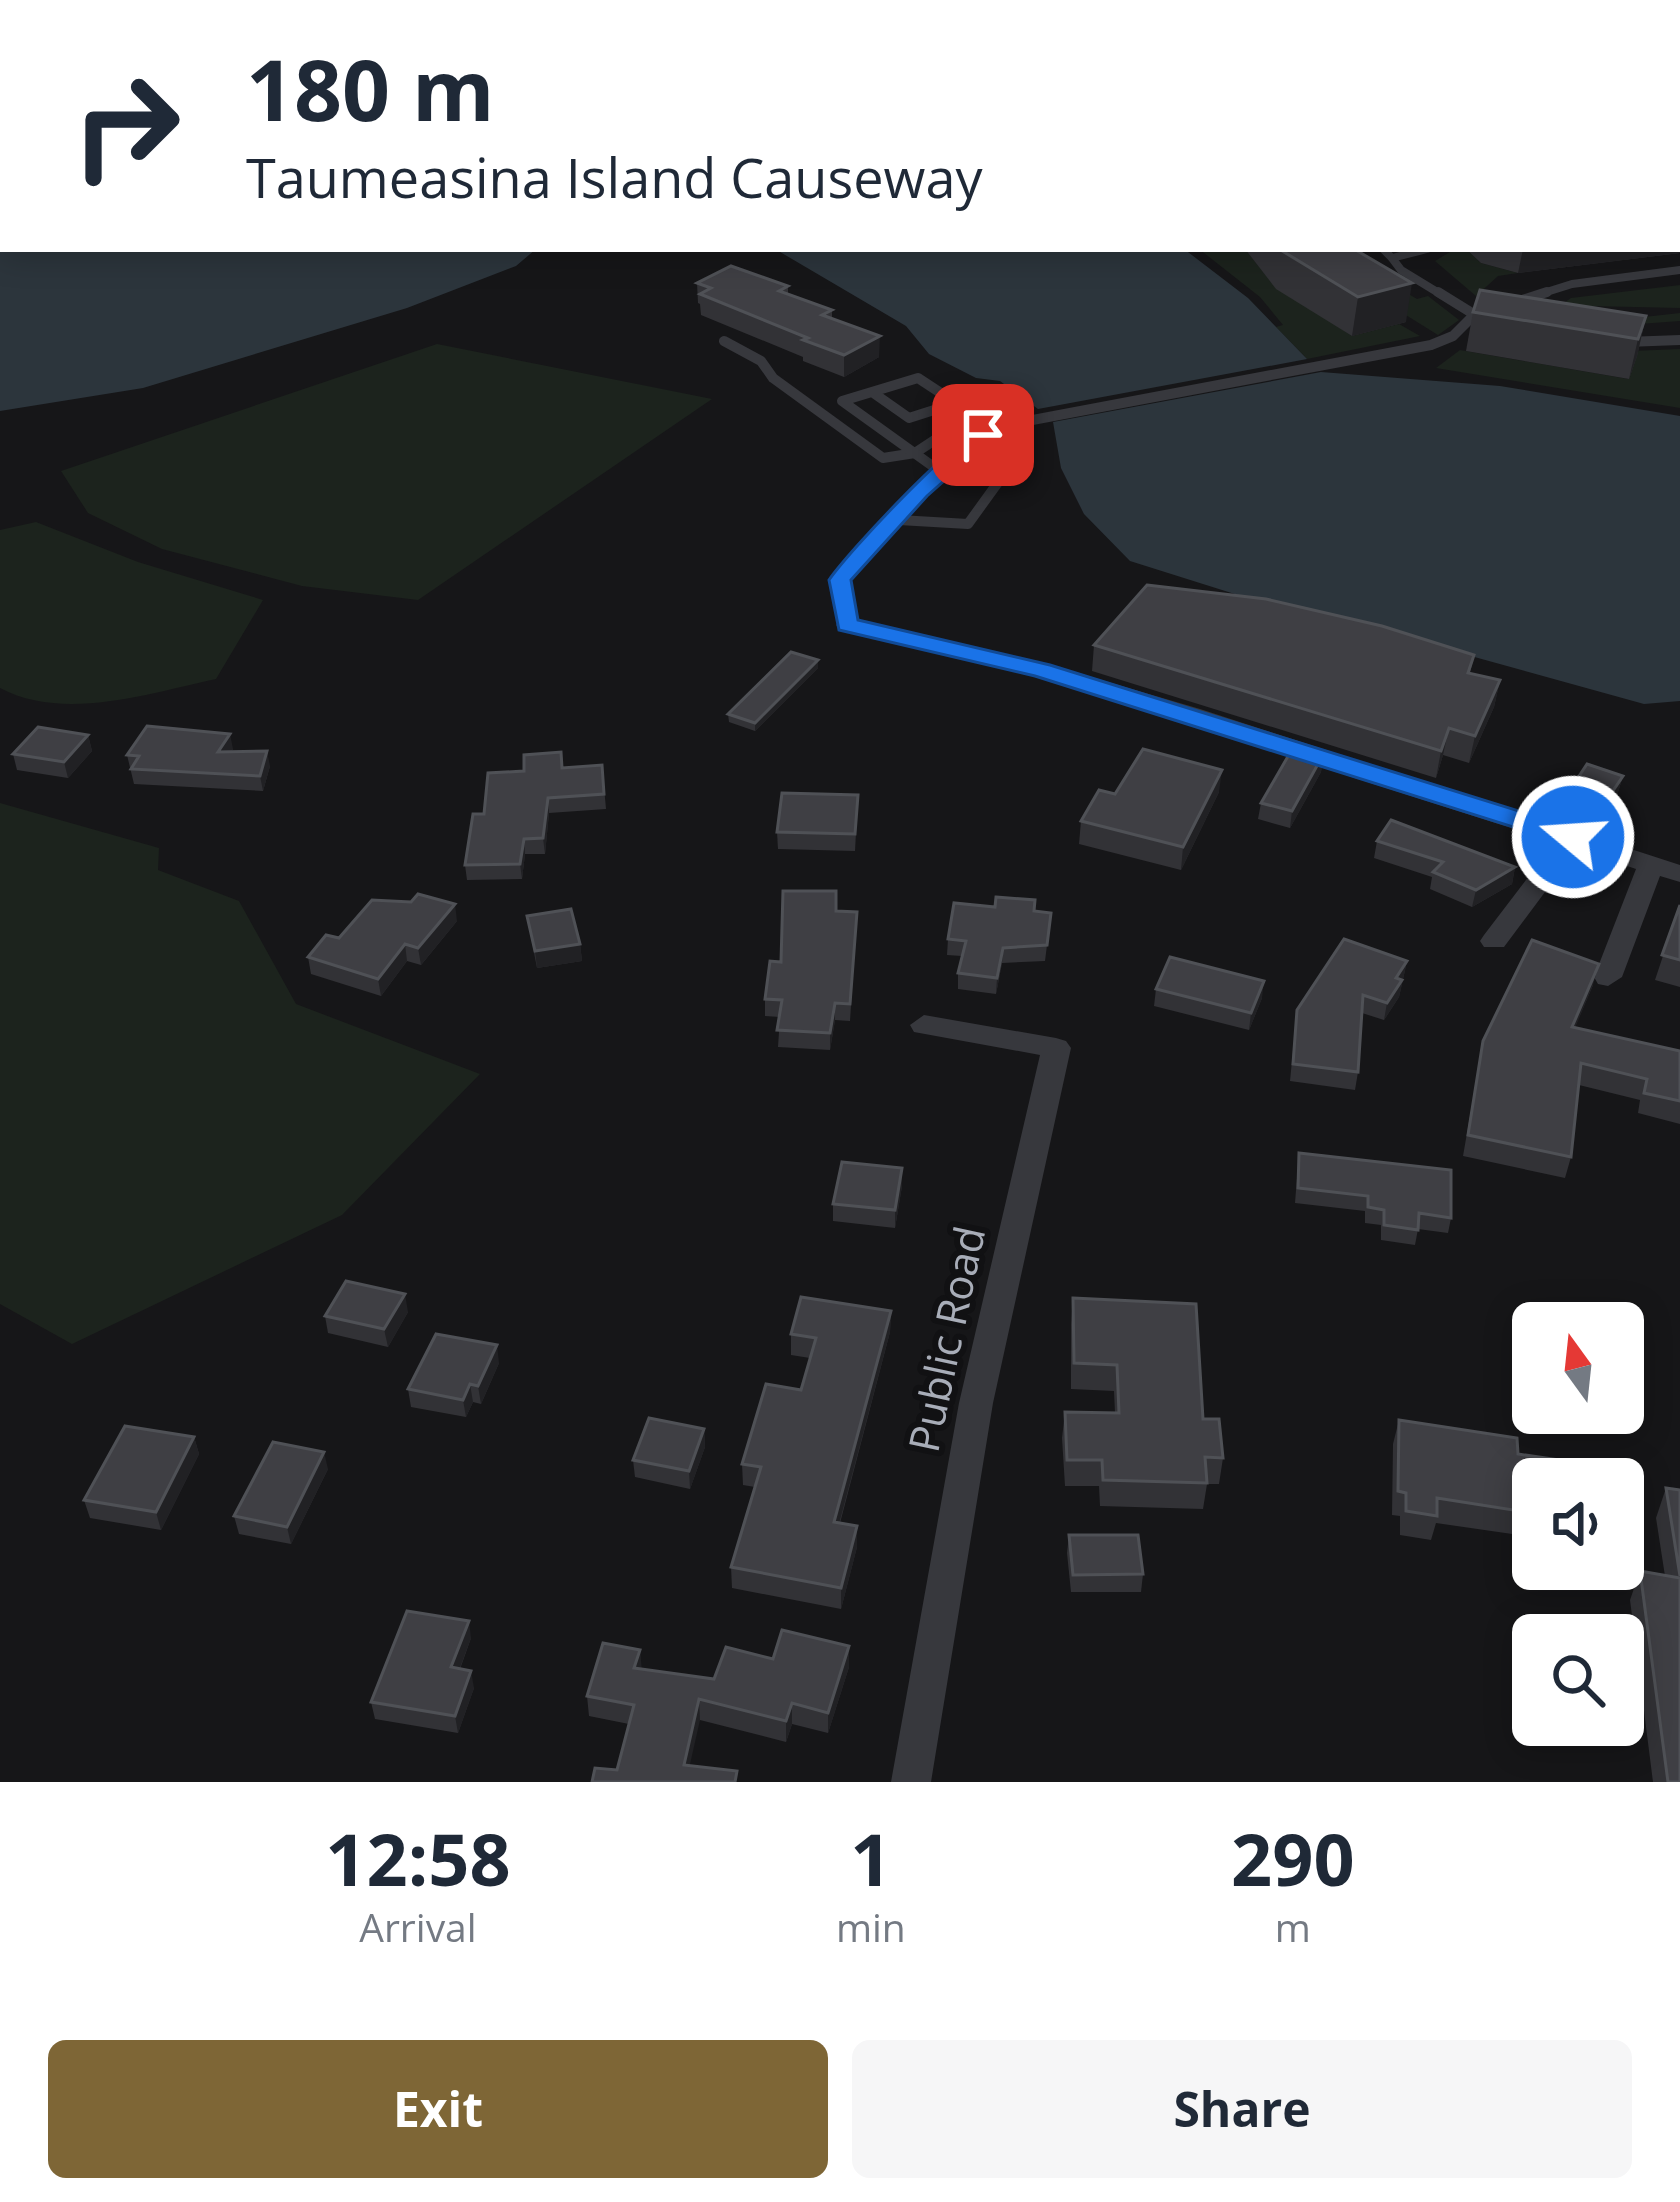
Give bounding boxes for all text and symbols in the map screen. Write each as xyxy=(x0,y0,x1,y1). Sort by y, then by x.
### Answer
text: 180 m xyxy=(246,31,494,146)
icon: right xyxy=(48,48,204,204)
text: Taumeasina Island Causeway xyxy=(246,140,982,214)
pin xyxy=(932,384,1034,486)
icon: arrive xyxy=(950,402,1016,468)
position arrow xyxy=(1510,774,1636,900)
street label: Public Road xyxy=(894,1221,997,1457)
north arrow xyxy=(1512,1302,1644,1434)
map controls xyxy=(1512,1302,1644,1746)
button: sound xyxy=(1512,1458,1644,1590)
button: search xyxy=(1512,1614,1644,1746)
text: 12:58 xyxy=(325,1809,511,1907)
text: 1 xyxy=(850,1809,891,1907)
text: 290 xyxy=(1231,1809,1355,1907)
text: Arrival xyxy=(359,1900,477,1953)
text: min xyxy=(836,1900,906,1953)
text: m xyxy=(1275,1900,1311,1953)
button: Exit xyxy=(48,2040,828,2178)
button: Share xyxy=(852,2040,1632,2178)

